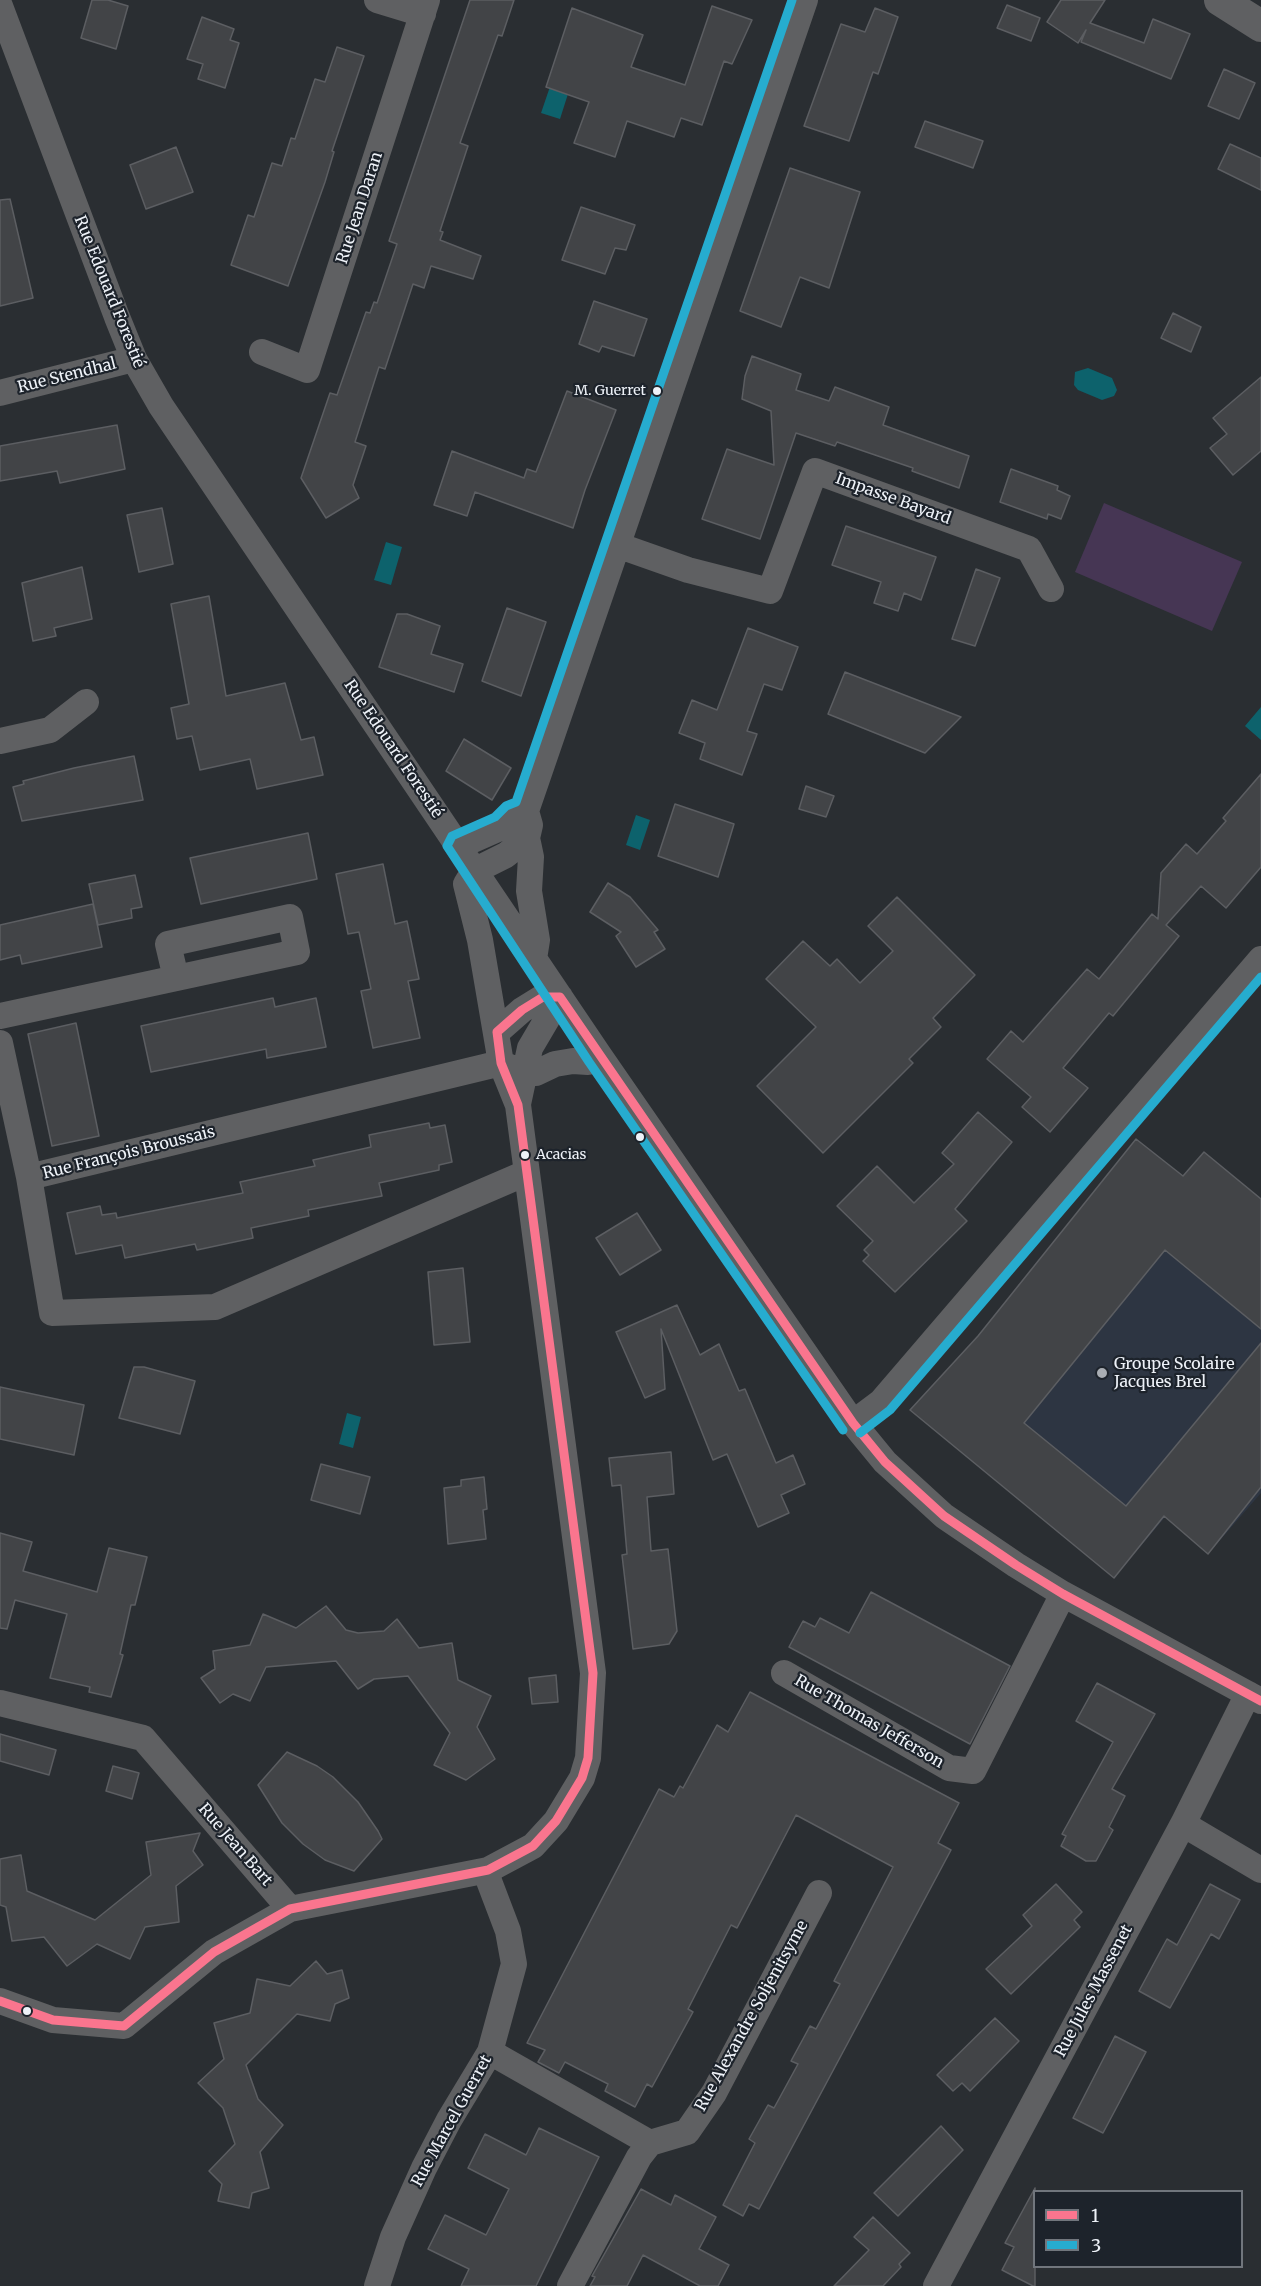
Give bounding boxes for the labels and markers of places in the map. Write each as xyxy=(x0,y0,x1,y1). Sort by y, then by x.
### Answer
place label: M. Guerret xyxy=(574,383,646,399)
marker: M. Guerret xyxy=(651,385,663,397)
unlabelled marker xyxy=(634,1131,646,1143)
place label: Acacias xyxy=(536,1147,586,1163)
marker: Acacias xyxy=(519,1149,531,1161)
place label: Groupe Scolaire Jacques Brel xyxy=(1114,1354,1235,1392)
marker: Groupe Scolaire Jacques Brel xyxy=(1095,1366,1109,1380)
unlabelled marker xyxy=(21,2005,33,2017)

